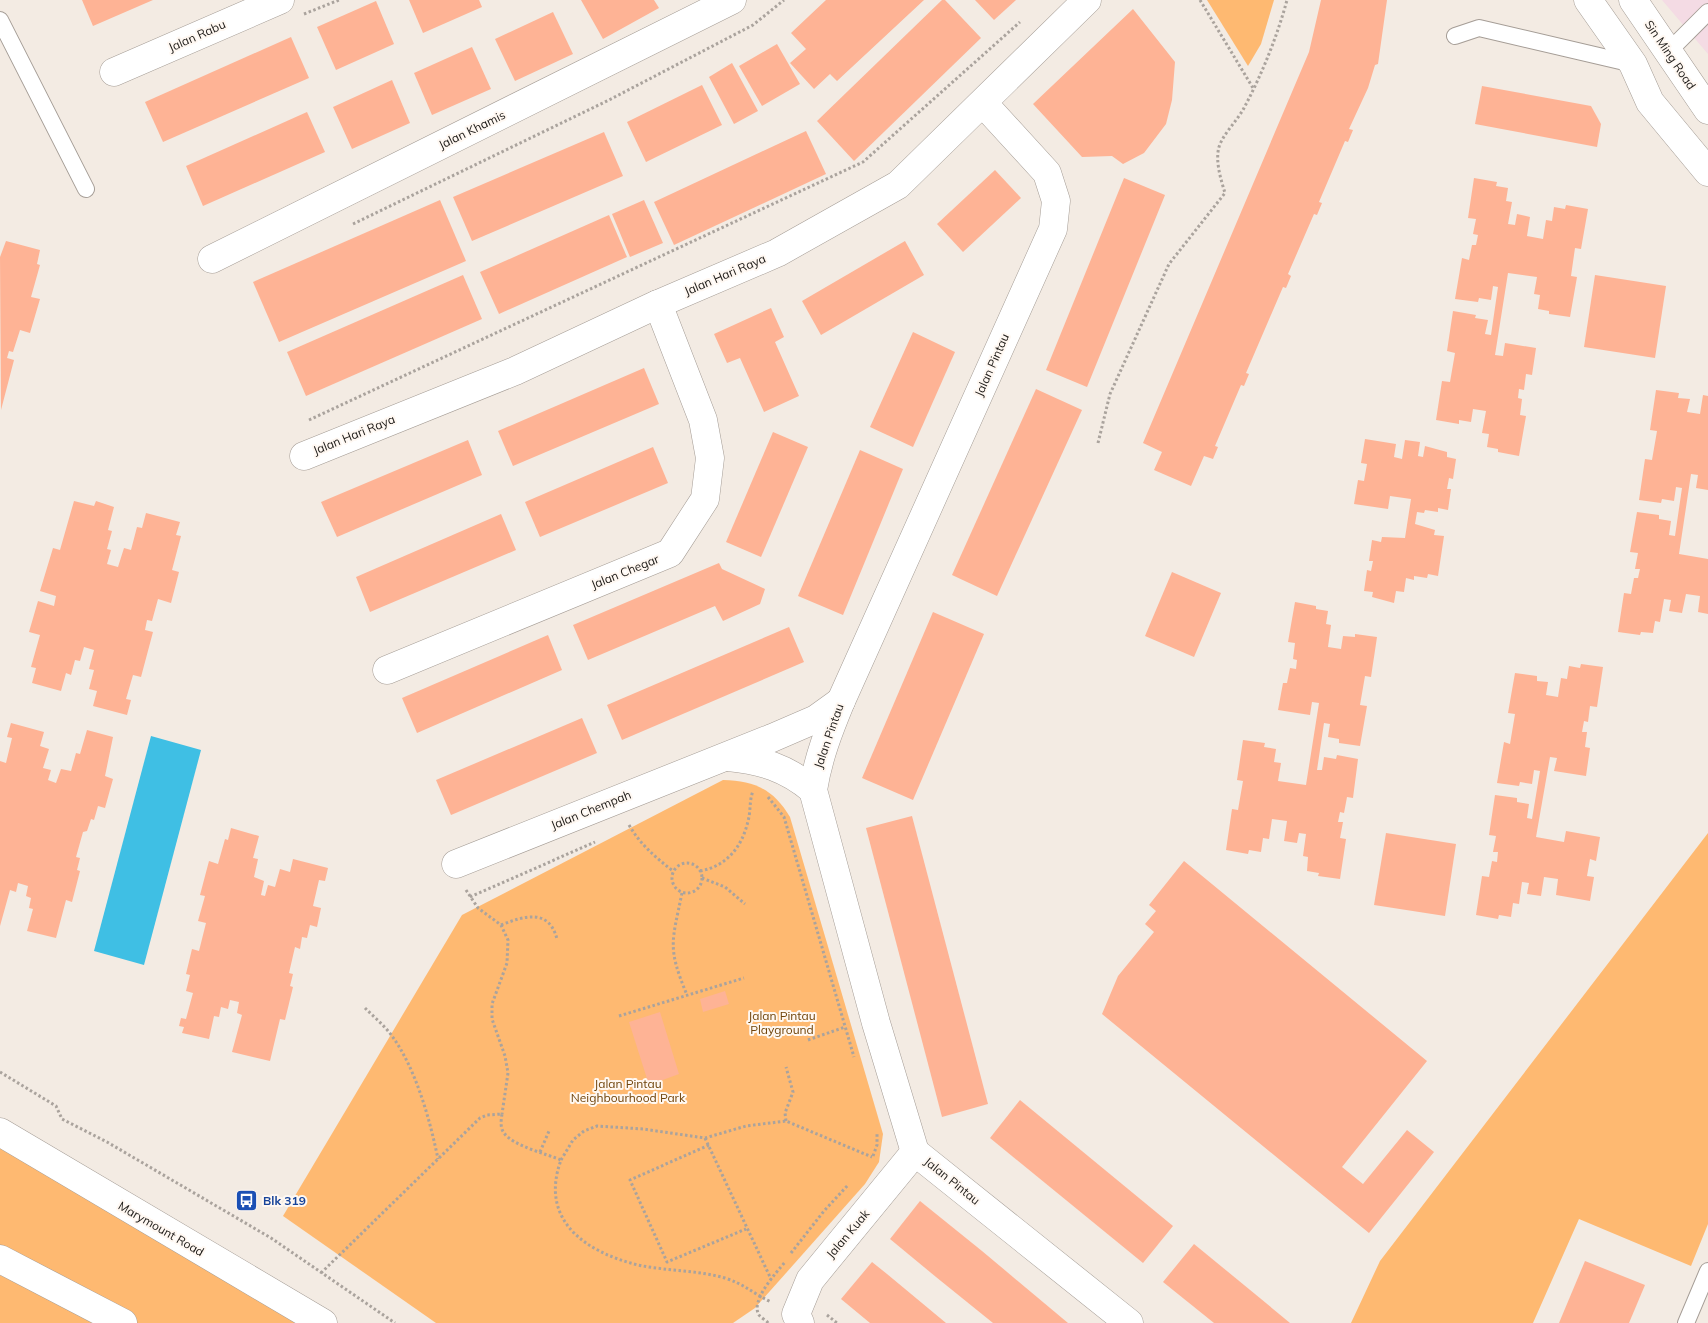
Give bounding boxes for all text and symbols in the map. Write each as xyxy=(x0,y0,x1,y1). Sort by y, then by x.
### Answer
street label: Jalan Rabu xyxy=(166,16,228,55)
street label: Sin Ming Road xyxy=(1642,17,1699,92)
street label: Jalan Khamis xyxy=(436,107,508,152)
street label: Jalan Hari Raya xyxy=(682,251,768,298)
street label: Jalan Pintau xyxy=(971,331,1012,399)
street label: Jalan Hari Raya xyxy=(311,411,397,458)
street label: Jalan Chegar xyxy=(589,551,662,592)
street label: Jalan Pintau xyxy=(810,702,847,770)
street label: Jalan Chempah xyxy=(549,787,633,832)
park label: Jalan Pintau Playground xyxy=(748,1008,816,1037)
park label: Jalan Pintau Neighbourhood Park xyxy=(571,1076,686,1105)
street label: Jalan Pintau xyxy=(921,1154,983,1208)
bus stop icon: Blk 319 xyxy=(235,1189,259,1213)
place label: Blk 319 xyxy=(263,1193,306,1208)
street label: Marymount Road xyxy=(116,1198,207,1259)
street label: Jalan Kuak xyxy=(823,1206,873,1261)

